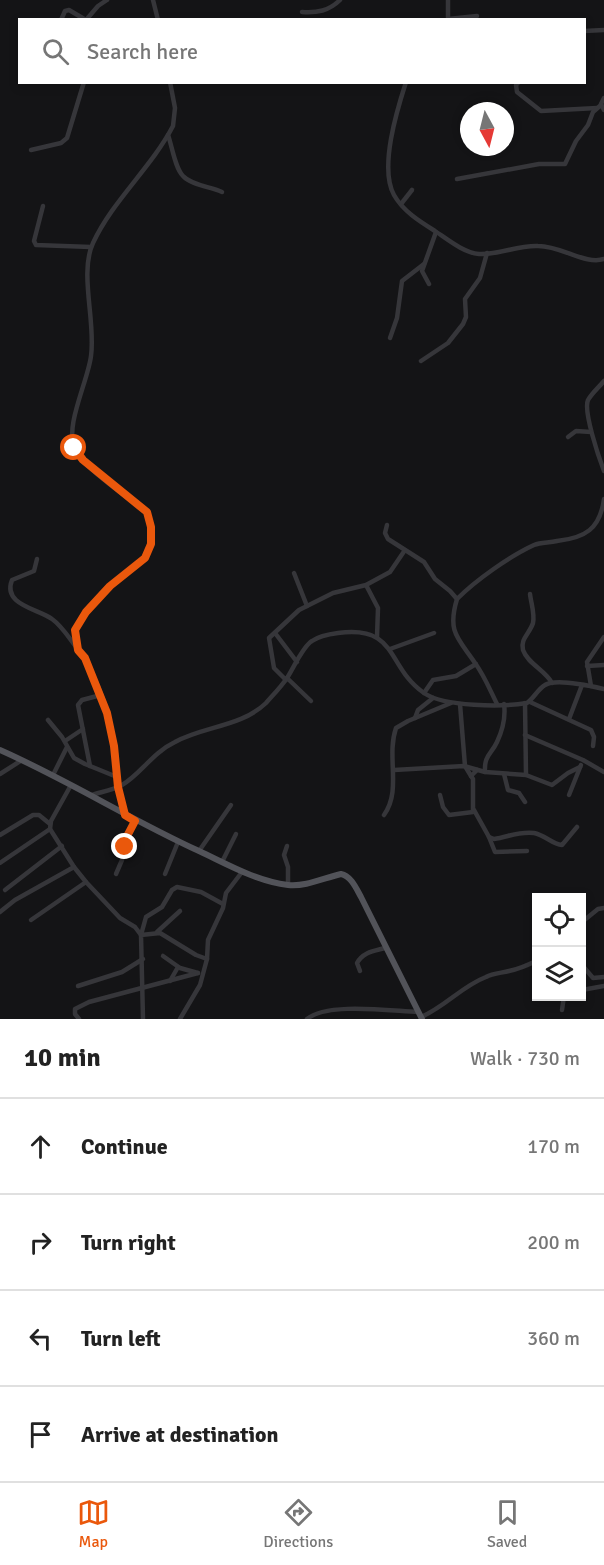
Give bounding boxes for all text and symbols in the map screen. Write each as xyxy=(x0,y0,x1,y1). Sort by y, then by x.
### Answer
search box xyxy=(18,18,586,84)
icon: search xyxy=(39,35,72,68)
text: Search here xyxy=(87,38,198,65)
north arrow xyxy=(460,102,514,156)
route start xyxy=(60,434,86,460)
route end xyxy=(111,833,137,859)
map controls xyxy=(532,893,586,1001)
button: locate xyxy=(532,893,586,947)
button: layers xyxy=(532,947,586,1001)
text: 10 min xyxy=(24,1042,101,1074)
text: Walk · 730 m xyxy=(470,1046,580,1071)
icon: ahead xyxy=(24,1130,57,1163)
text: Continue xyxy=(81,1133,168,1160)
text: 170 m xyxy=(527,1134,580,1159)
icon: right xyxy=(24,1226,57,1259)
text: Turn right xyxy=(81,1229,176,1256)
text: 200 m xyxy=(527,1230,580,1255)
icon: left xyxy=(24,1322,57,1355)
text: Turn left xyxy=(81,1325,161,1352)
text: 360 m xyxy=(527,1326,580,1351)
icon: arrive xyxy=(24,1418,57,1451)
text: Arrive at destination xyxy=(81,1421,278,1448)
tab: Map xyxy=(77,1496,110,1552)
tab: Directions xyxy=(263,1496,333,1552)
tab: Saved xyxy=(487,1496,527,1552)

